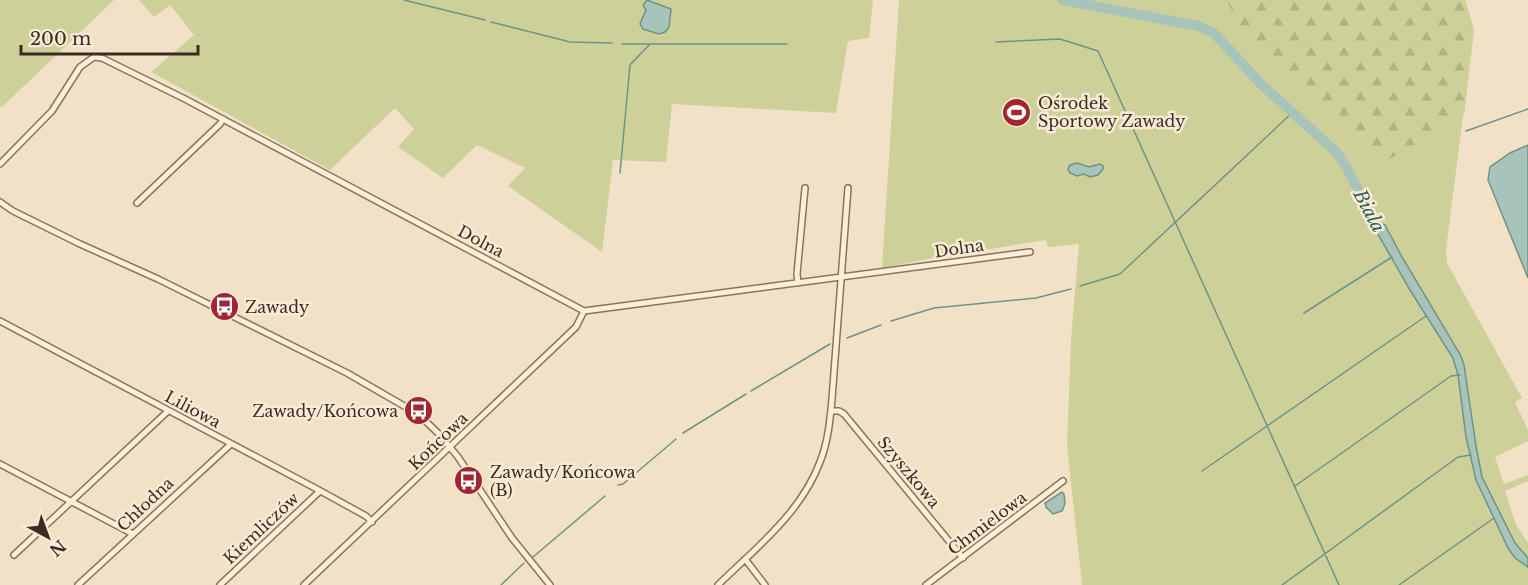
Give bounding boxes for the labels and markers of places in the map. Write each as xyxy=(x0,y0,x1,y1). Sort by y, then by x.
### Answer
place label: Ośrodek Sportowy Zawady xyxy=(1038,93,1186,131)
sports icon: Ośrodek Sportowy Zawady xyxy=(1001,96,1033,128)
bus stop icon: Zawady xyxy=(208,291,240,323)
place label: Zawady xyxy=(245,297,310,317)
bus stop icon: Zawady/Końcowa xyxy=(403,395,435,427)
place label: Zawady/Końcowa xyxy=(252,401,398,421)
place label: Zawady/Końcowa (B) xyxy=(490,462,636,500)
bus stop icon: Zawady/Końcowa (B) xyxy=(453,465,485,497)

